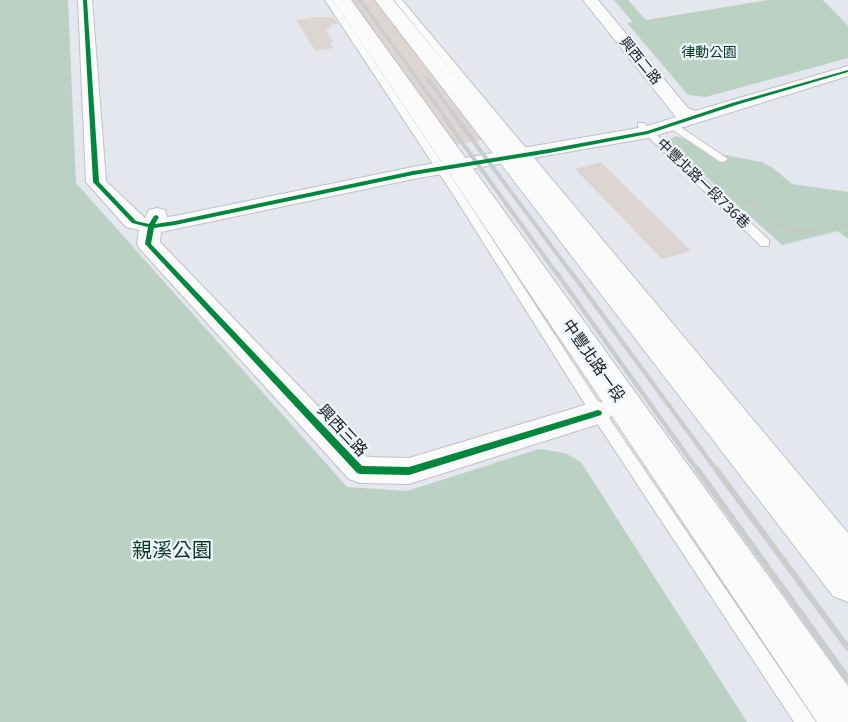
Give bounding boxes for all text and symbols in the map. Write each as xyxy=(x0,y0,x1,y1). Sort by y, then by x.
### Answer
street label: 興西二路 xyxy=(616,34,664,88)
park label: 律動公園 xyxy=(681,45,737,61)
street label: 中豐北路一段736巷 xyxy=(653,136,753,232)
street label: 中豐北路一段 xyxy=(558,316,628,406)
street label: 興西三路 xyxy=(313,401,371,461)
park label: 親溪公園 xyxy=(132,539,212,563)

